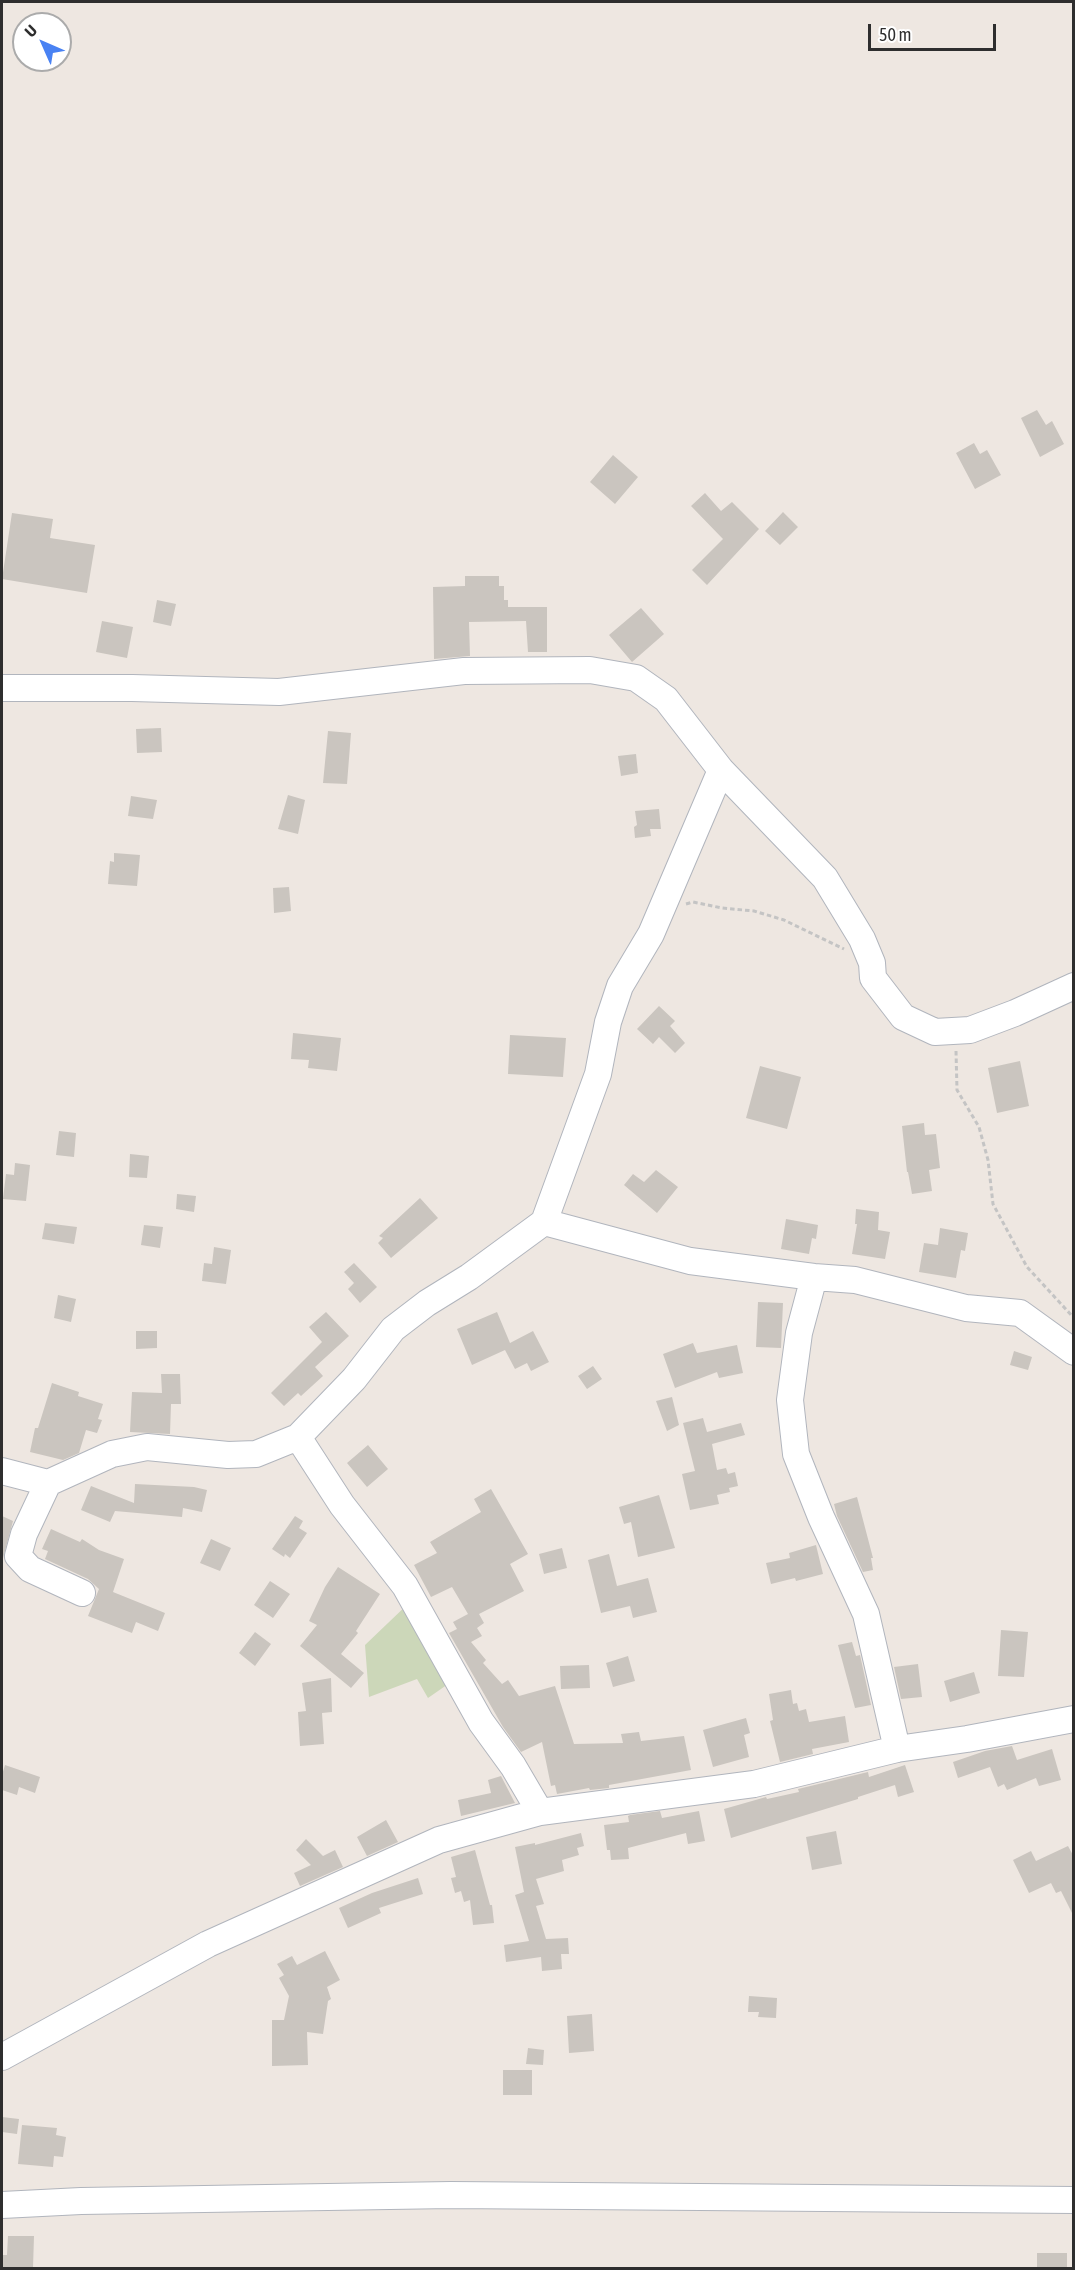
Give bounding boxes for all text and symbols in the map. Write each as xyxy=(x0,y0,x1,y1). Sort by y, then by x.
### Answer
north arrow xyxy=(12,12,72,72)
scale bar xyxy=(871,12,998,50)
text: U xyxy=(21,21,40,40)
text: 50 m xyxy=(879,24,911,45)

